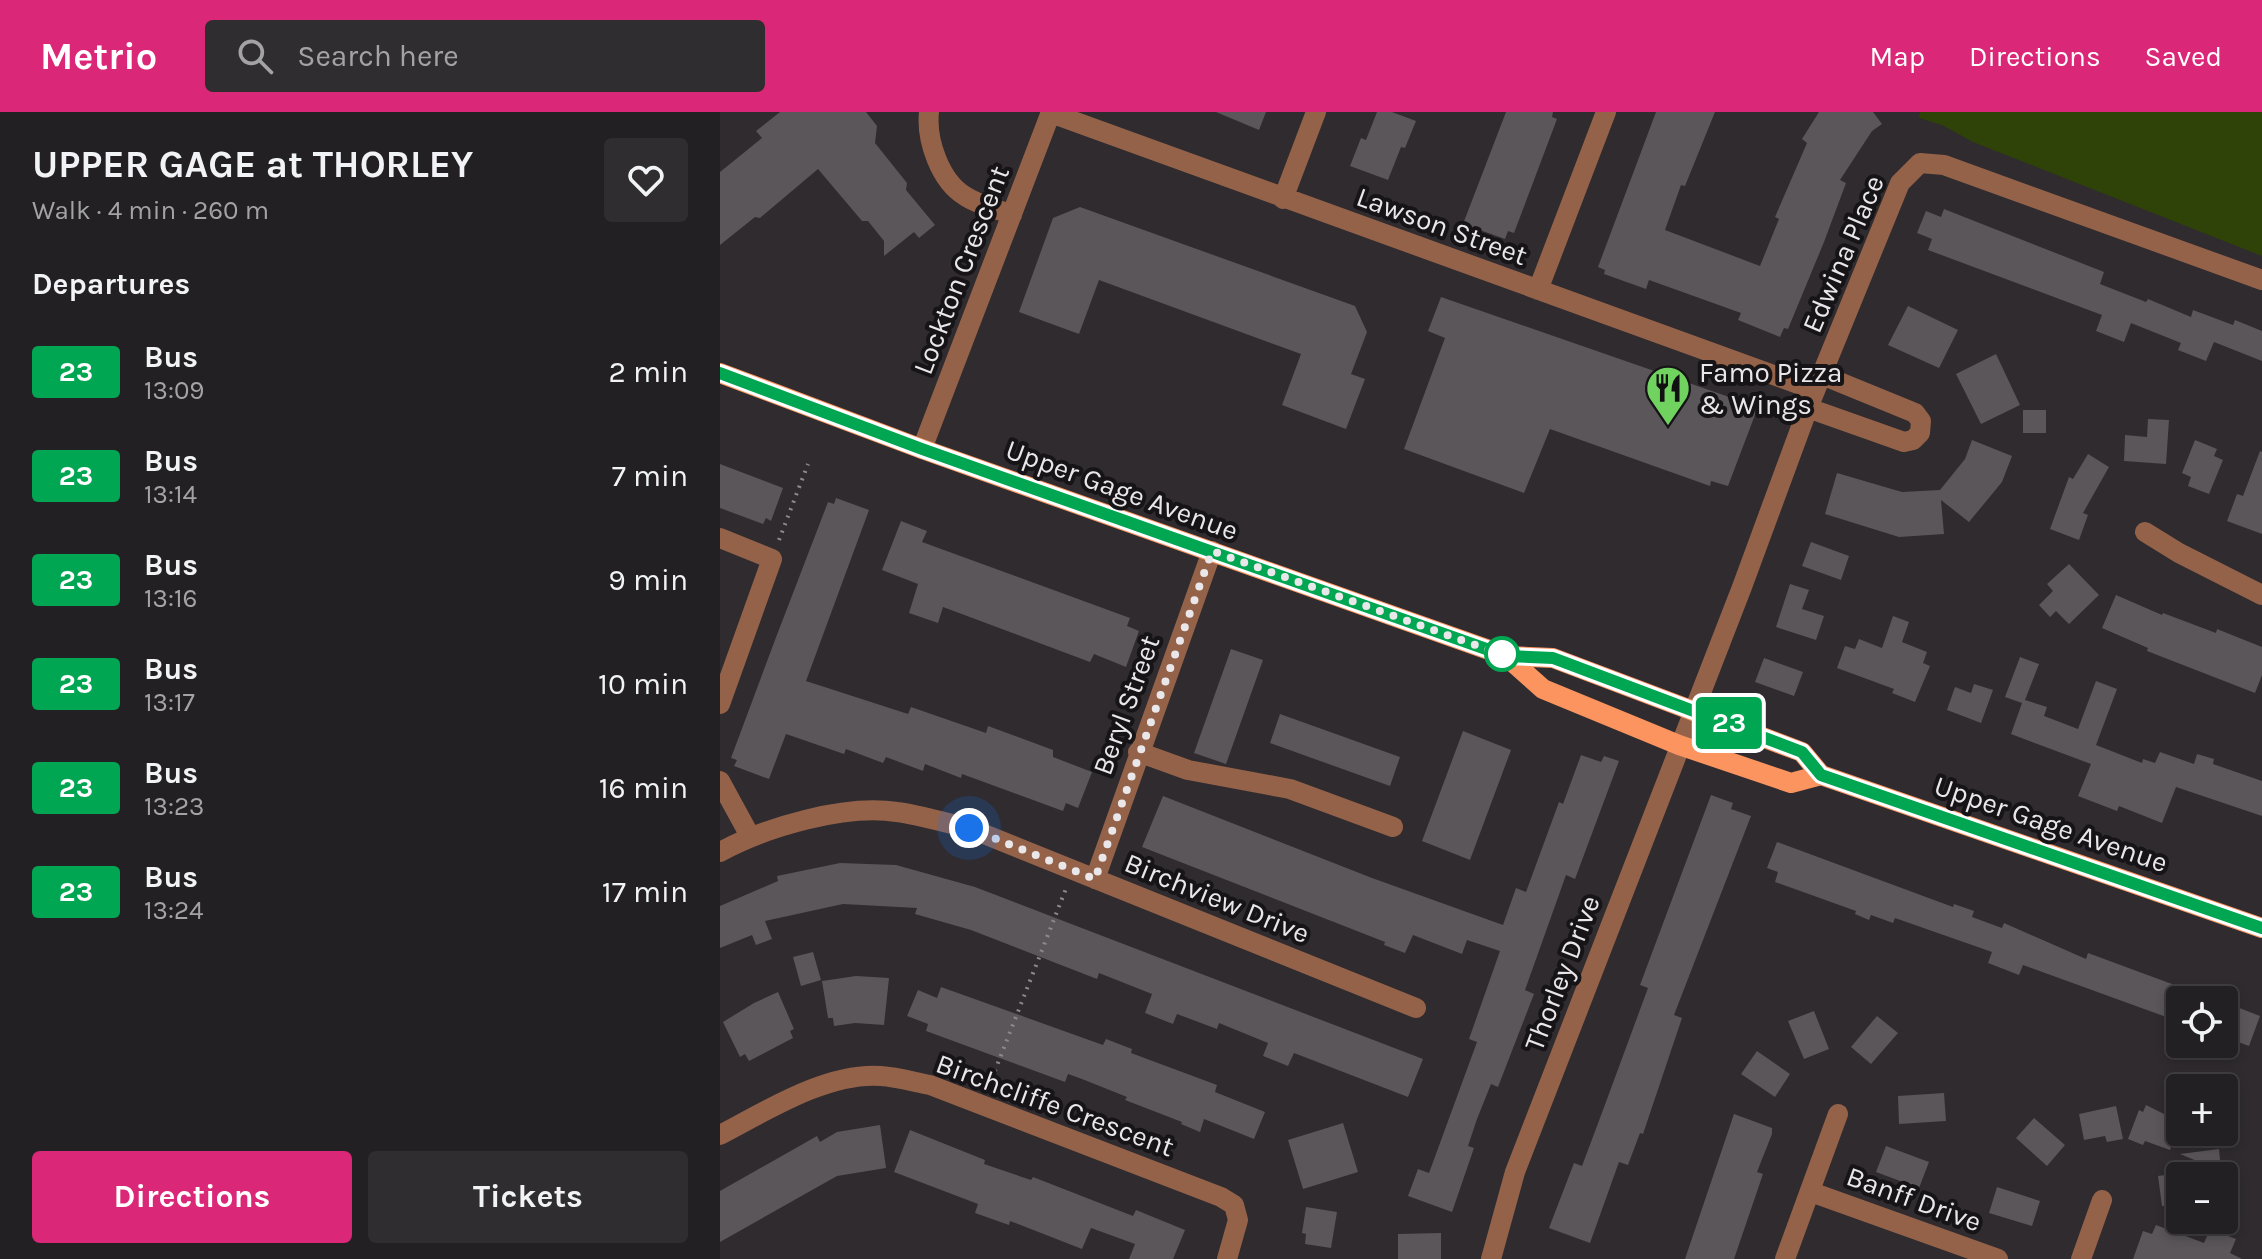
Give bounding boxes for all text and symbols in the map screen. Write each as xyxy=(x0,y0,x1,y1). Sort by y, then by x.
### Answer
search box xyxy=(205,20,765,92)
text: Metrio xyxy=(40,34,157,79)
icon: search xyxy=(233,34,277,78)
text: Search here xyxy=(297,38,459,74)
text: Map xyxy=(1870,40,1925,73)
text: Directions xyxy=(1969,40,2101,73)
text: Saved xyxy=(2145,40,2222,73)
button: heart xyxy=(604,138,688,222)
text: UPPER GAGE at THORLEY xyxy=(32,142,473,187)
street label: Lockton Crescent xyxy=(906,161,1016,379)
street label: Edwina Place xyxy=(1795,170,1891,338)
street label: Lawson Street xyxy=(1352,180,1532,272)
text: Walk · 4 min · 260 m xyxy=(32,195,269,226)
text: Departures xyxy=(32,266,190,302)
text: Bus xyxy=(144,339,198,375)
text: 2 min xyxy=(608,354,688,390)
text: 23 xyxy=(59,355,93,388)
place label: Famo Pizza & Wings xyxy=(1699,356,1842,421)
restaurant icon: Famo Pizza & Wings xyxy=(1644,364,1692,427)
text: 13:09 xyxy=(144,375,204,406)
street label: Upper Gage Avenue xyxy=(1001,433,1243,547)
text: Bus xyxy=(144,443,198,479)
text: 7 min xyxy=(612,458,688,494)
text: 23 xyxy=(59,459,93,492)
text: 13:14 xyxy=(144,479,197,510)
text: Bus xyxy=(144,547,198,583)
text: 9 min xyxy=(608,562,688,598)
text: 23 xyxy=(59,563,93,596)
text: 13:16 xyxy=(144,583,197,614)
street label: Beryl Street xyxy=(1085,631,1167,779)
unlabelled marker xyxy=(1485,637,1519,671)
text: Bus xyxy=(144,651,198,687)
text: 10 min xyxy=(598,666,688,702)
text: 23 xyxy=(59,667,93,700)
text: 13:17 xyxy=(144,687,195,718)
line badge: 23 xyxy=(1693,697,1765,749)
text: 23 xyxy=(1712,706,1746,739)
text: Bus xyxy=(144,755,198,791)
street label: Upper Gage Avenue xyxy=(1930,769,2172,879)
text: 16 min xyxy=(599,770,688,806)
text: 23 xyxy=(59,771,93,804)
text: 13:23 xyxy=(144,791,204,822)
your location xyxy=(949,808,989,848)
street label: Birchview Drive xyxy=(1120,846,1314,950)
text: Bus xyxy=(144,859,198,895)
text: 17 min xyxy=(602,874,688,910)
text: 23 xyxy=(59,875,93,908)
street label: Thorley Drive xyxy=(1517,891,1607,1055)
text: 13:24 xyxy=(144,895,204,926)
map controls xyxy=(2166,986,2238,1234)
button: locate xyxy=(2166,986,2238,1058)
street label: Birchcliffe Crescent xyxy=(932,1047,1178,1163)
button: + xyxy=(2166,1074,2238,1146)
button: Directions xyxy=(32,1151,352,1243)
button: Tickets xyxy=(368,1151,688,1243)
street label: Banff Drive xyxy=(1842,1159,1986,1239)
button: − xyxy=(2166,1162,2238,1234)

